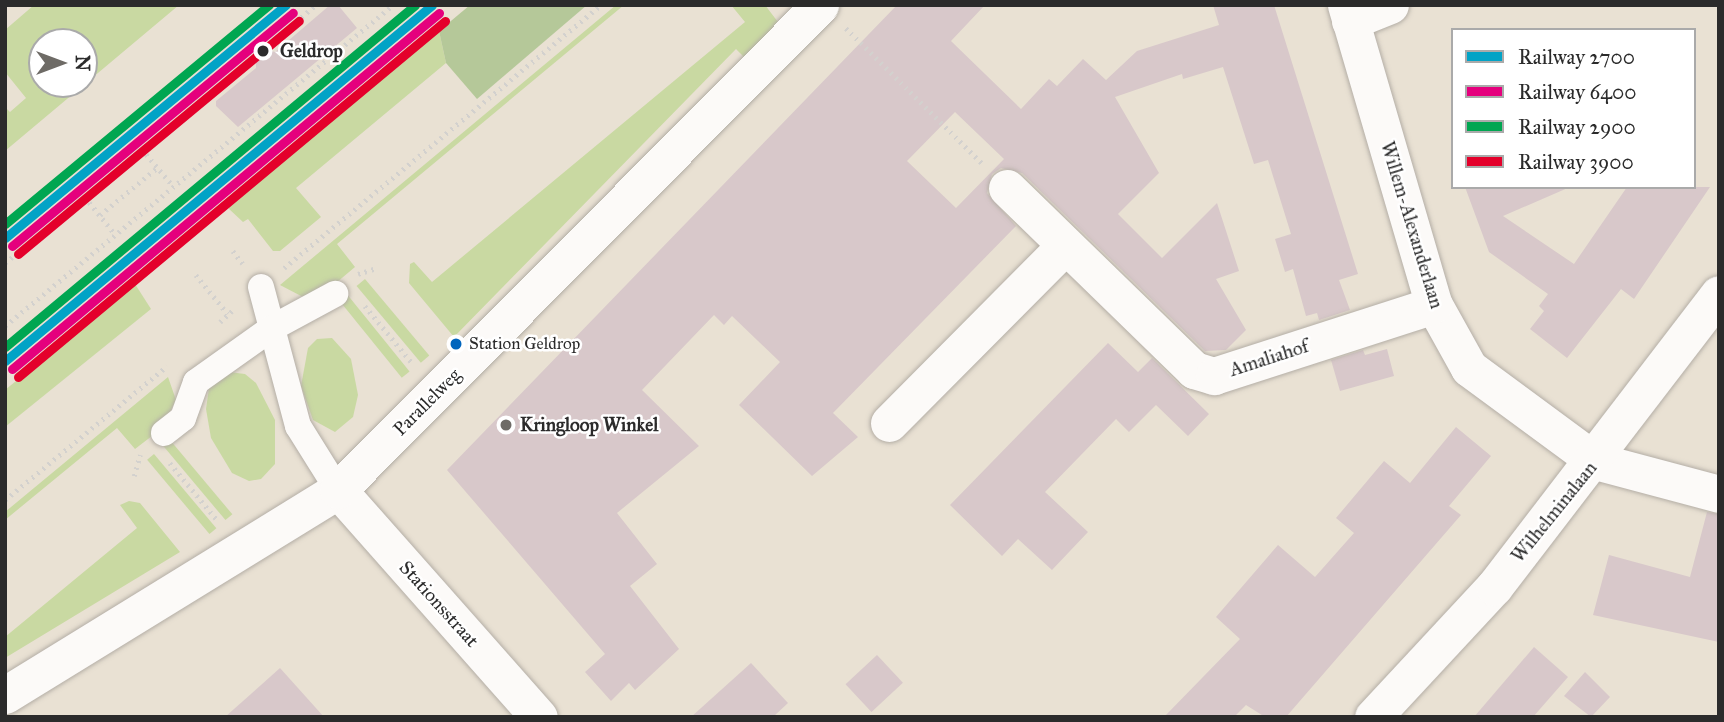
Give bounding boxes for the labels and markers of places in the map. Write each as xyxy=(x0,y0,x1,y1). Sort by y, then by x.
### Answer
marker: Geldrop xyxy=(252,40,274,62)
place label: Geldrop xyxy=(280,40,343,62)
place label: Station Geldrop xyxy=(469,334,580,354)
marker: Station Geldrop xyxy=(449,337,463,351)
place label: Kringloop Winkel xyxy=(520,414,658,436)
marker: Kringloop Winkel xyxy=(498,417,514,433)

